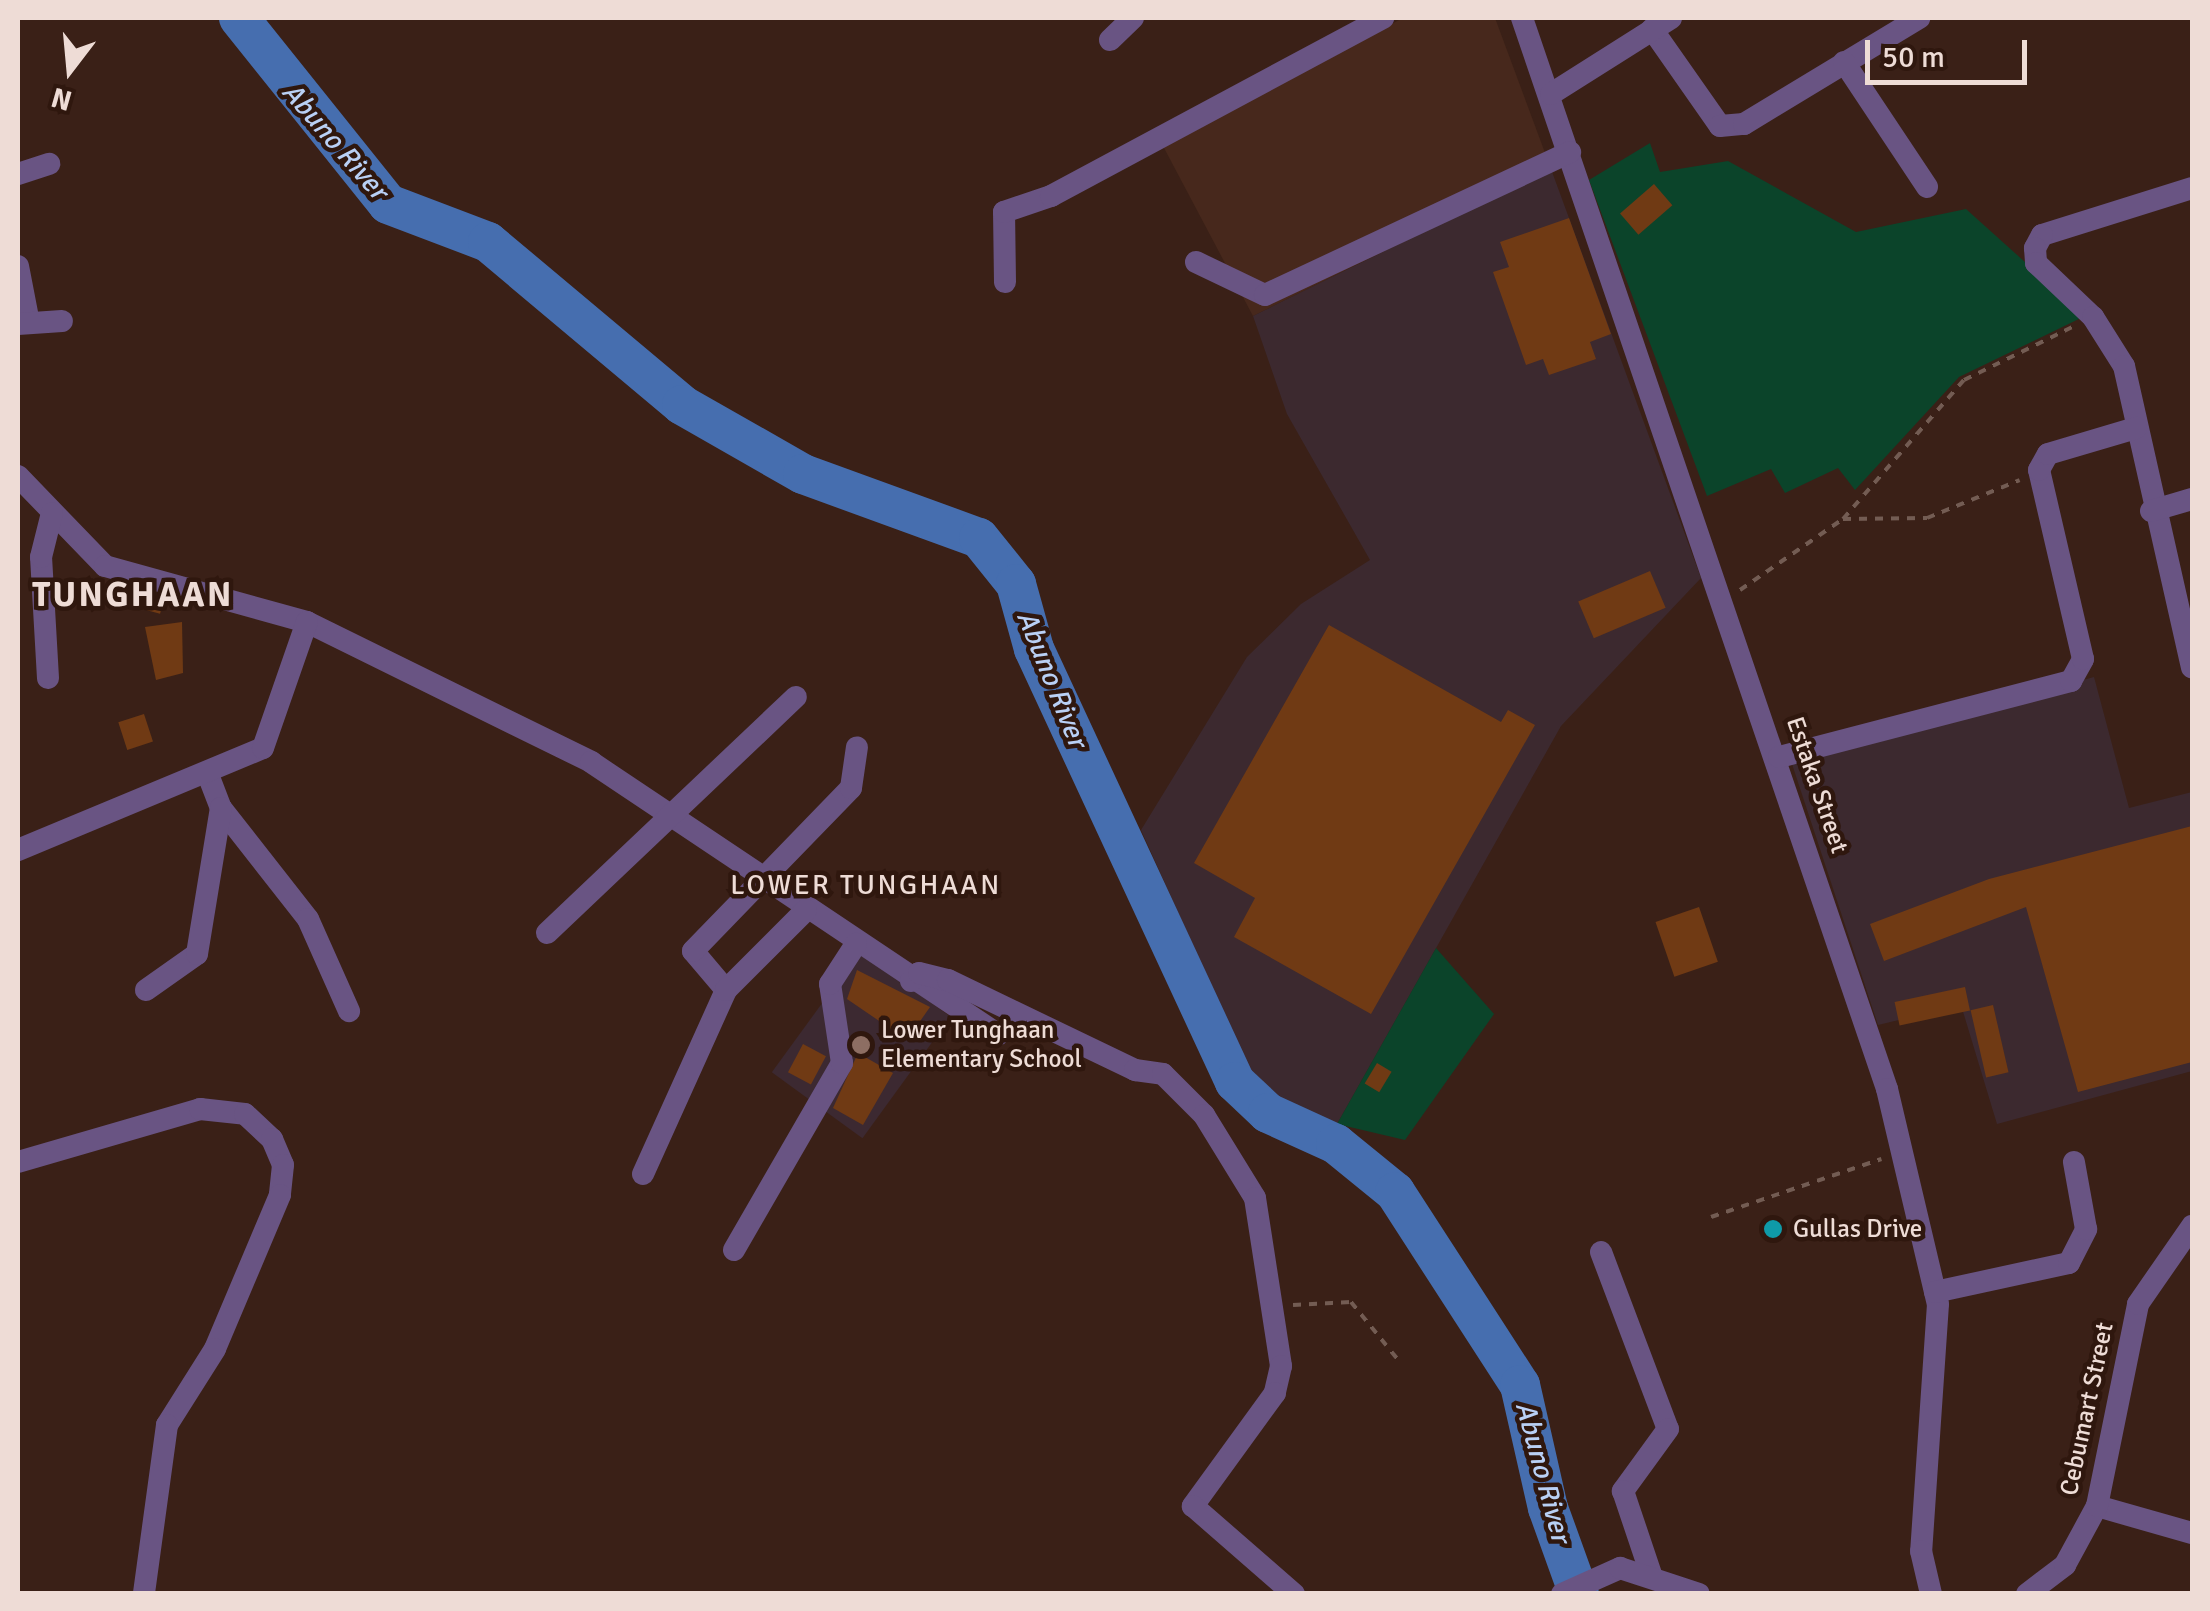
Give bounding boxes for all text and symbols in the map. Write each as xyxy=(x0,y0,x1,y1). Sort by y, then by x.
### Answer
north arrow xyxy=(20,20,120,120)
scale bar xyxy=(1870,20,2032,82)
text: 50 m xyxy=(1882,39,1945,76)
water label: Abuno River xyxy=(275,76,395,206)
text: N xyxy=(48,80,76,118)
district label: TUNGHAAN xyxy=(32,574,234,616)
water label: Abuno River xyxy=(1009,606,1095,752)
street label: Estaka Street xyxy=(1780,713,1854,857)
district label: LOWER TUNGHAAN xyxy=(730,868,1002,902)
place label: Lower Tunghaan Elementary School xyxy=(881,1016,1082,1075)
marker: Lower Tunghaan Elementary School xyxy=(850,1034,872,1056)
place label: Gullas Drive xyxy=(1793,1214,1922,1244)
marker: Gullas Drive xyxy=(1762,1218,1784,1240)
street label: Cebumart Street xyxy=(2054,1320,2120,1498)
water label: Abuno River xyxy=(1508,1398,1578,1546)

